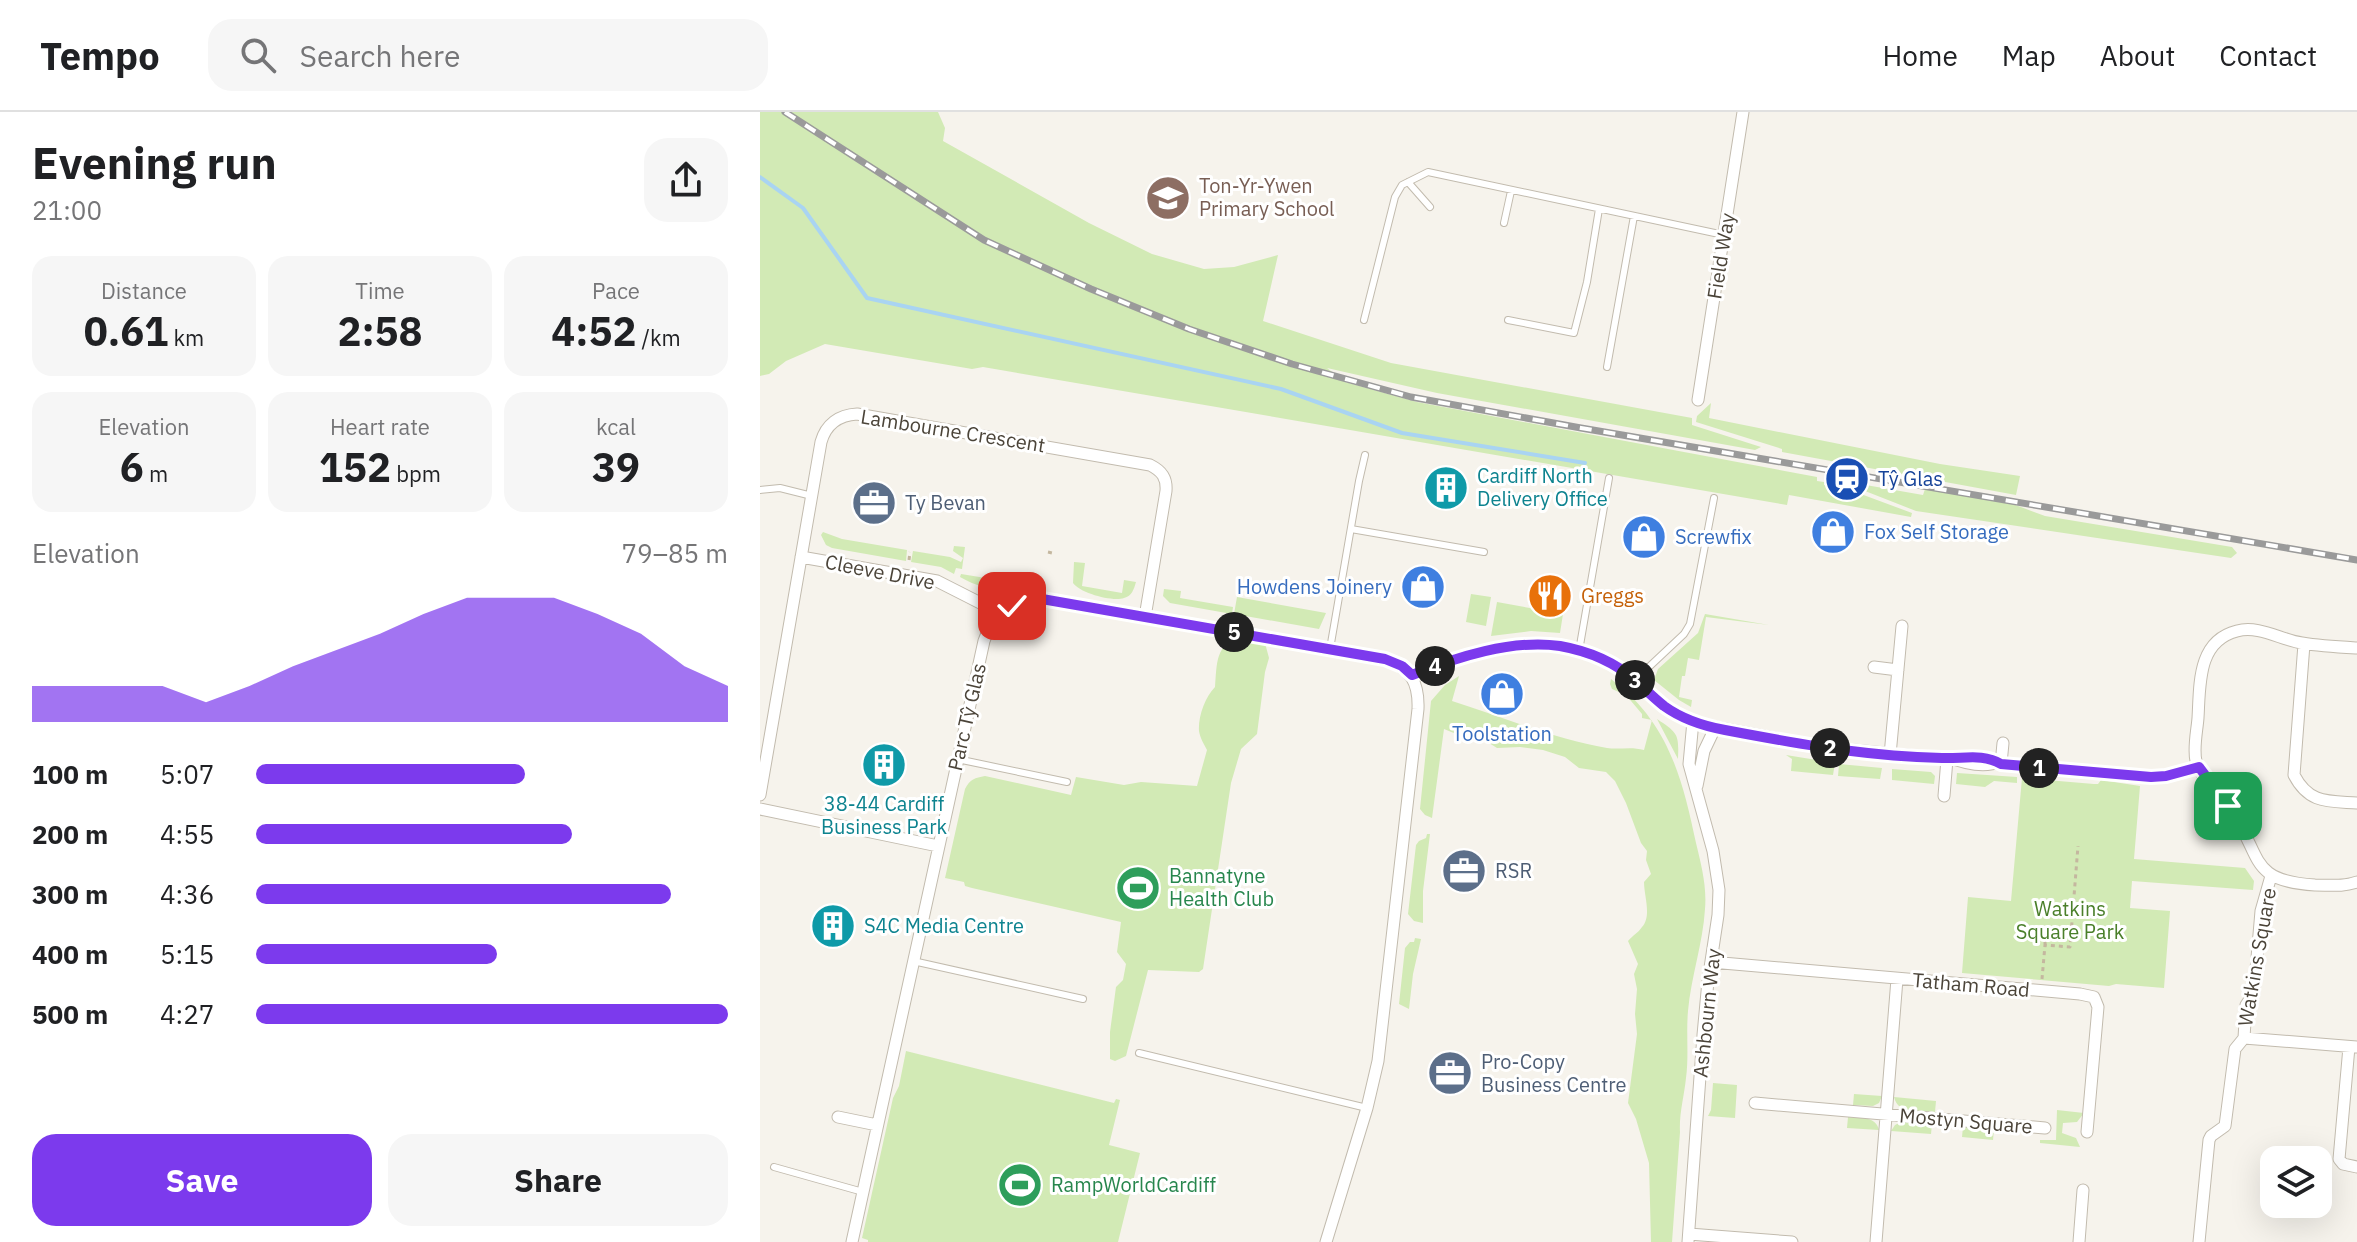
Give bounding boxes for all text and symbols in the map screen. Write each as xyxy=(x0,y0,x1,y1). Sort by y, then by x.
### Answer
search box xyxy=(208,19,768,91)
text: Tempo xyxy=(40,31,160,80)
icon: search xyxy=(236,33,280,77)
text: Search here xyxy=(300,36,460,75)
text: Home xyxy=(1882,37,1958,74)
text: Map xyxy=(2002,37,2056,74)
text: About xyxy=(2100,37,2175,74)
text: Contact xyxy=(2219,37,2317,74)
text: Evening run xyxy=(32,134,277,191)
button: share xyxy=(644,138,728,222)
place label: Ton-Yr-Ywen Primary School xyxy=(1199,172,1335,222)
school or university icon: Ton-Yr-Ywen Primary School xyxy=(1144,174,1192,222)
text: 21:00 xyxy=(32,193,102,227)
street label: Field Way xyxy=(1700,211,1741,301)
text: Distance xyxy=(101,276,187,305)
text: Time xyxy=(355,276,405,305)
text: Pace xyxy=(592,276,640,305)
text: 0.61 xyxy=(84,305,168,357)
text: 2:58 xyxy=(337,305,423,357)
text: 4:52 xyxy=(551,305,636,357)
text: km xyxy=(168,323,204,352)
text: /km xyxy=(636,323,681,352)
street label: Lambourne Crescent xyxy=(859,403,1047,458)
text: Elevation xyxy=(98,412,190,441)
text: Heart rate xyxy=(330,412,430,441)
text: kcal xyxy=(596,412,636,441)
text: 6 xyxy=(120,441,144,493)
text: 152 xyxy=(319,441,391,493)
text: 39 xyxy=(592,441,640,493)
station icon: Tŷ Glas xyxy=(1823,455,1871,503)
text: m xyxy=(144,459,168,488)
text: bpm xyxy=(391,459,441,488)
place label: Cardiff North Delivery Office xyxy=(1477,462,1608,512)
building icon: Cardiff North Delivery Office xyxy=(1422,464,1470,512)
place label: Tŷ Glas xyxy=(1878,465,1943,492)
office icon: Ty Bevan xyxy=(850,479,898,527)
place label: Ty Bevan xyxy=(905,489,986,516)
shop icon: Fox Self Storage xyxy=(1809,508,1857,556)
shop icon: Screwfix xyxy=(1620,513,1668,561)
place label: Fox Self Storage xyxy=(1864,518,2009,545)
place label: Screwfix xyxy=(1675,523,1752,550)
text: Elevation xyxy=(32,536,140,570)
text: 79–85 m xyxy=(621,536,728,570)
street label: Cleeve Drive xyxy=(823,548,937,595)
shop icon: Howdens Joinery xyxy=(1399,563,1447,611)
pin xyxy=(978,572,1046,640)
restaurant icon: Greggs xyxy=(1526,572,1574,620)
place label: Howdens Joinery xyxy=(1237,573,1392,600)
place label: Greggs xyxy=(1581,582,1644,609)
icon: check xyxy=(990,584,1034,628)
pin: 5 xyxy=(1214,612,1254,652)
text: 5 xyxy=(1227,617,1241,646)
pin: 4 xyxy=(1415,646,1455,686)
text: 4 xyxy=(1428,651,1442,680)
street label: Parc Tŷ Glas xyxy=(941,660,992,773)
pin: 3 xyxy=(1615,660,1655,700)
text: 3 xyxy=(1628,665,1642,694)
shop icon: Toolstation xyxy=(1478,670,1526,718)
place label: Toolstation xyxy=(1452,720,1552,747)
pin: 2 xyxy=(1810,728,1850,768)
text: 2 xyxy=(1823,733,1837,762)
building icon: 38-44 Cardiff Business Park xyxy=(860,741,908,789)
pin: 1 xyxy=(2019,748,2059,788)
text: 1 xyxy=(2032,753,2046,782)
text: 100 m xyxy=(32,757,108,791)
text: 5:07 xyxy=(160,757,214,791)
pin xyxy=(2194,772,2262,840)
icon: arrive xyxy=(2206,784,2250,828)
place label: 38-44 Cardiff Business Park xyxy=(821,790,947,840)
text: 200 m xyxy=(32,817,108,851)
text: 4:55 xyxy=(160,817,214,851)
office icon: RSR xyxy=(1440,847,1488,895)
place label: RSR xyxy=(1495,857,1532,884)
place label: Bannatyne Health Club xyxy=(1169,862,1274,912)
sports icon: Bannatyne Health Club xyxy=(1114,864,1162,912)
text: 300 m xyxy=(32,877,108,911)
text: 4:36 xyxy=(160,877,214,911)
street label: Watkins Square xyxy=(2231,886,2282,1028)
park label: Watkins Square Park xyxy=(2016,895,2125,945)
building icon: S4C Media Centre xyxy=(809,902,857,950)
place label: S4C Media Centre xyxy=(864,912,1024,939)
text: 400 m xyxy=(32,937,108,971)
text: 5:15 xyxy=(160,937,214,971)
street label: Ashbourn Way xyxy=(1686,947,1727,1079)
street label: Tatham Road xyxy=(1911,966,2031,1003)
text: 500 m xyxy=(32,997,108,1031)
text: 4:27 xyxy=(160,997,214,1031)
place label: Pro-Copy Business Centre xyxy=(1481,1048,1627,1098)
office icon: Pro-Copy Business Centre xyxy=(1426,1049,1474,1097)
street label: Mostyn Square xyxy=(1898,1101,2034,1140)
button: Save xyxy=(32,1134,372,1226)
button: Share xyxy=(388,1134,728,1226)
map controls xyxy=(2260,1146,2332,1218)
button: layers xyxy=(2260,1146,2332,1218)
sports icon: RampWorldCardiff xyxy=(996,1161,1044,1209)
place label: RampWorldCardiff xyxy=(1051,1171,1217,1198)

